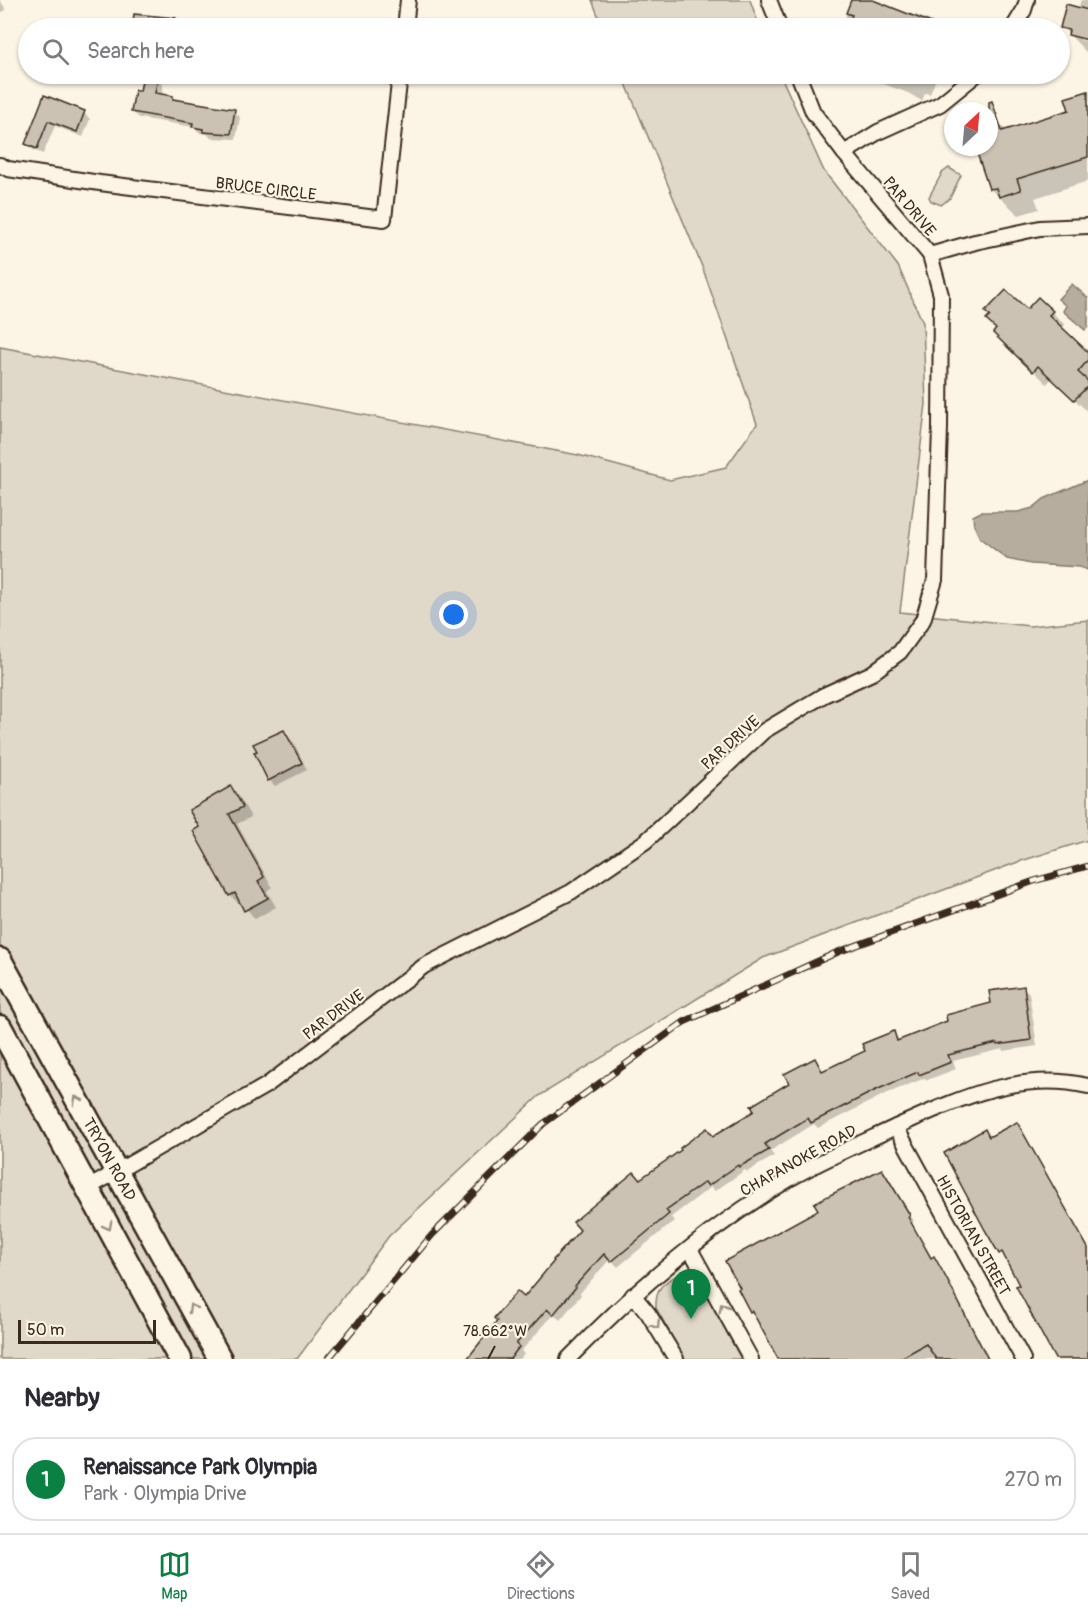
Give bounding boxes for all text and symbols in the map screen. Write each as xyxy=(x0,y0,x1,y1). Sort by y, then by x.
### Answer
search box xyxy=(18,18,1070,84)
icon: search xyxy=(39,35,72,68)
text: Search here xyxy=(87,37,194,65)
north arrow xyxy=(944,102,998,156)
street label: BRUCE CIRCLE xyxy=(214,173,317,205)
street label: PAR DRIVE xyxy=(878,173,940,241)
your location xyxy=(439,600,468,629)
street label: PAR DRIVE xyxy=(697,711,764,774)
street label: PAR DRIVE xyxy=(299,985,368,1044)
one-way arrow xyxy=(73,1096,84,1106)
street label: TRYON ROAD xyxy=(78,1115,140,1204)
street label: CHAPANOKE ROAD xyxy=(737,1121,860,1201)
street label: HISTORIAN STREET xyxy=(932,1172,1015,1299)
one-way arrow xyxy=(101,1220,112,1230)
pin: 1 xyxy=(672,1270,710,1319)
one-way arrow xyxy=(719,1303,730,1314)
one-way arrow xyxy=(188,1304,199,1314)
scale bar xyxy=(18,1317,156,1344)
one-way arrow xyxy=(649,1319,660,1330)
text: 50 m xyxy=(27,1320,64,1340)
text: 78.662°W xyxy=(463,1322,527,1341)
text: Nearby xyxy=(24,1382,100,1414)
text: Renaissance Park Olympia xyxy=(83,1453,317,1481)
text: 1 xyxy=(42,1467,49,1492)
text: 270 m xyxy=(1004,1467,1062,1492)
text: Park · Olympia Drive xyxy=(83,1481,246,1506)
tab: Map xyxy=(158,1548,191,1604)
tab: Directions xyxy=(507,1548,575,1604)
tab: Saved xyxy=(890,1548,930,1604)

